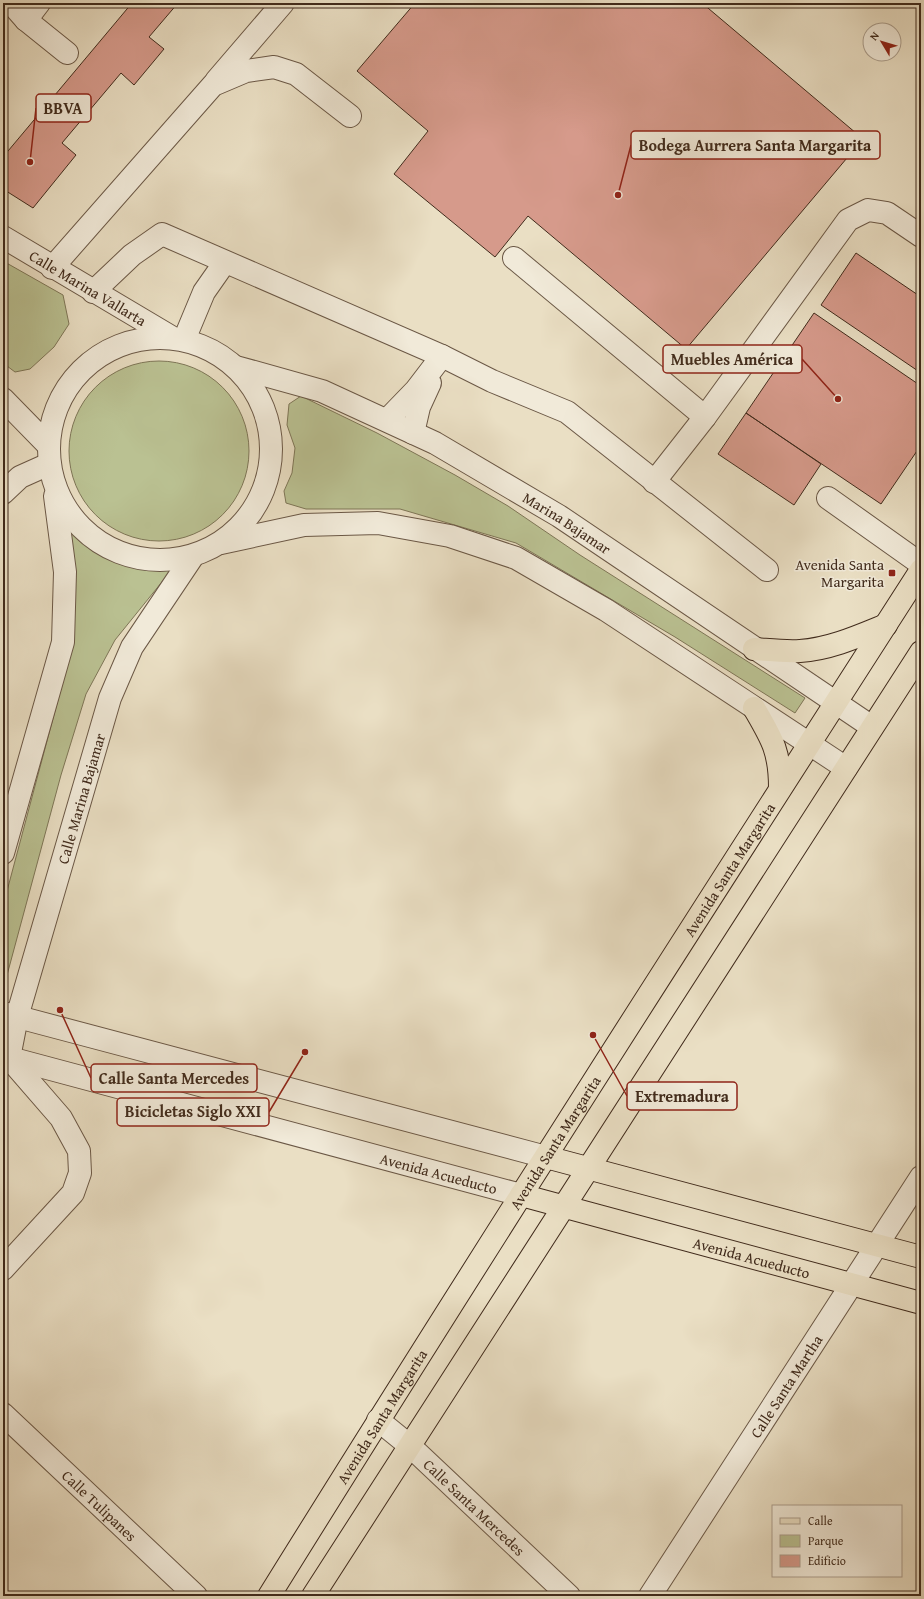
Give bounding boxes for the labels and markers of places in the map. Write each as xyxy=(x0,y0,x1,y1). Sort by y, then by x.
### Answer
callout: BBVA xyxy=(36,94,91,122)
callout: Bodega Aurrera Santa Margarita xyxy=(631,131,880,159)
callout: Muebles América xyxy=(663,345,802,373)
place label: Avenida Santa Margarita xyxy=(795,554,884,592)
marker: Avenida Santa Margarita xyxy=(887,568,897,578)
callout: Calle Santa Mercedes xyxy=(91,1064,257,1092)
callout: Extremadura xyxy=(627,1082,737,1110)
callout: Bicicletas Siglo XXI xyxy=(117,1098,269,1126)

